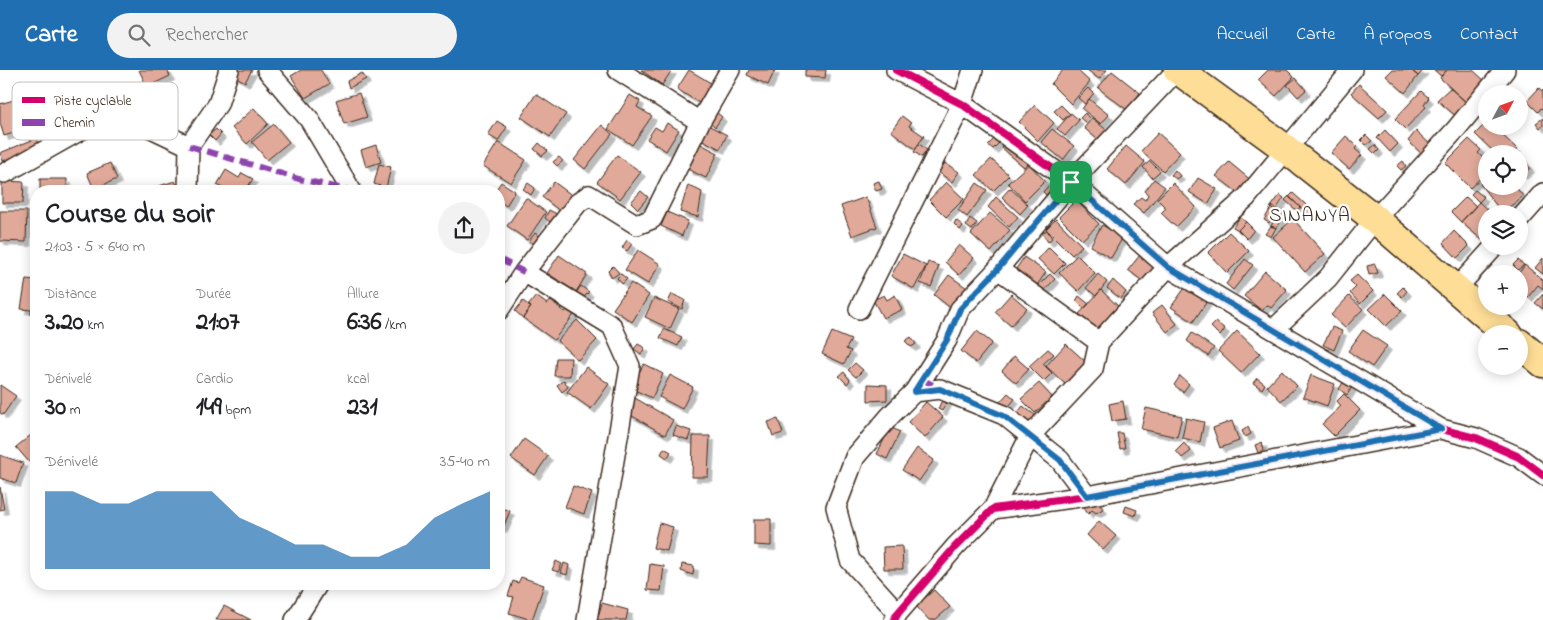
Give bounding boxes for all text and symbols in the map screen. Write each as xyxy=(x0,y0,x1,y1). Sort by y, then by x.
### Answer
search box xyxy=(107,13,457,58)
text: Carte xyxy=(25,18,77,53)
icon: search xyxy=(125,21,153,49)
text: Rechercher xyxy=(165,22,248,49)
text: Accueil xyxy=(1216,22,1268,48)
text: Carte xyxy=(1296,22,1335,48)
text: À propos xyxy=(1363,22,1432,48)
text: Contact xyxy=(1460,22,1518,48)
legend xyxy=(12,82,178,140)
north arrow xyxy=(1478,85,1528,135)
map controls xyxy=(1478,85,1528,375)
text: Piste cyclable xyxy=(54,91,132,113)
text: Chemin xyxy=(54,113,95,134)
button: locate xyxy=(1478,145,1528,195)
pin xyxy=(1050,161,1092,203)
icon: arrive xyxy=(1057,168,1085,196)
text: Course du soir xyxy=(45,195,215,236)
button: share xyxy=(438,202,490,254)
district label: SINANYA xyxy=(1269,203,1351,230)
button: layers xyxy=(1478,205,1528,255)
text: 21:03 · 5 × 640 m xyxy=(45,235,145,259)
button: + xyxy=(1478,265,1528,315)
text: Distance xyxy=(45,284,97,305)
text: Durée xyxy=(196,284,231,305)
text: Allure xyxy=(347,284,379,305)
text: 3.20 xyxy=(45,305,84,341)
text: 21:07 xyxy=(196,305,240,341)
text: 6:36 xyxy=(347,305,381,341)
text: km xyxy=(84,315,104,336)
text: /km xyxy=(381,315,406,336)
button: − xyxy=(1478,325,1528,375)
text: Dénivelé xyxy=(45,369,92,390)
text: Cardio xyxy=(196,369,233,390)
text: kcal xyxy=(347,369,369,390)
text: 30 xyxy=(45,390,66,426)
text: 149 xyxy=(196,390,222,426)
text: 231 xyxy=(347,390,378,426)
text: m xyxy=(66,400,81,421)
text: bpm xyxy=(222,400,251,421)
text: Dénivelé xyxy=(45,450,98,474)
text: 35–40 m xyxy=(440,450,490,474)

